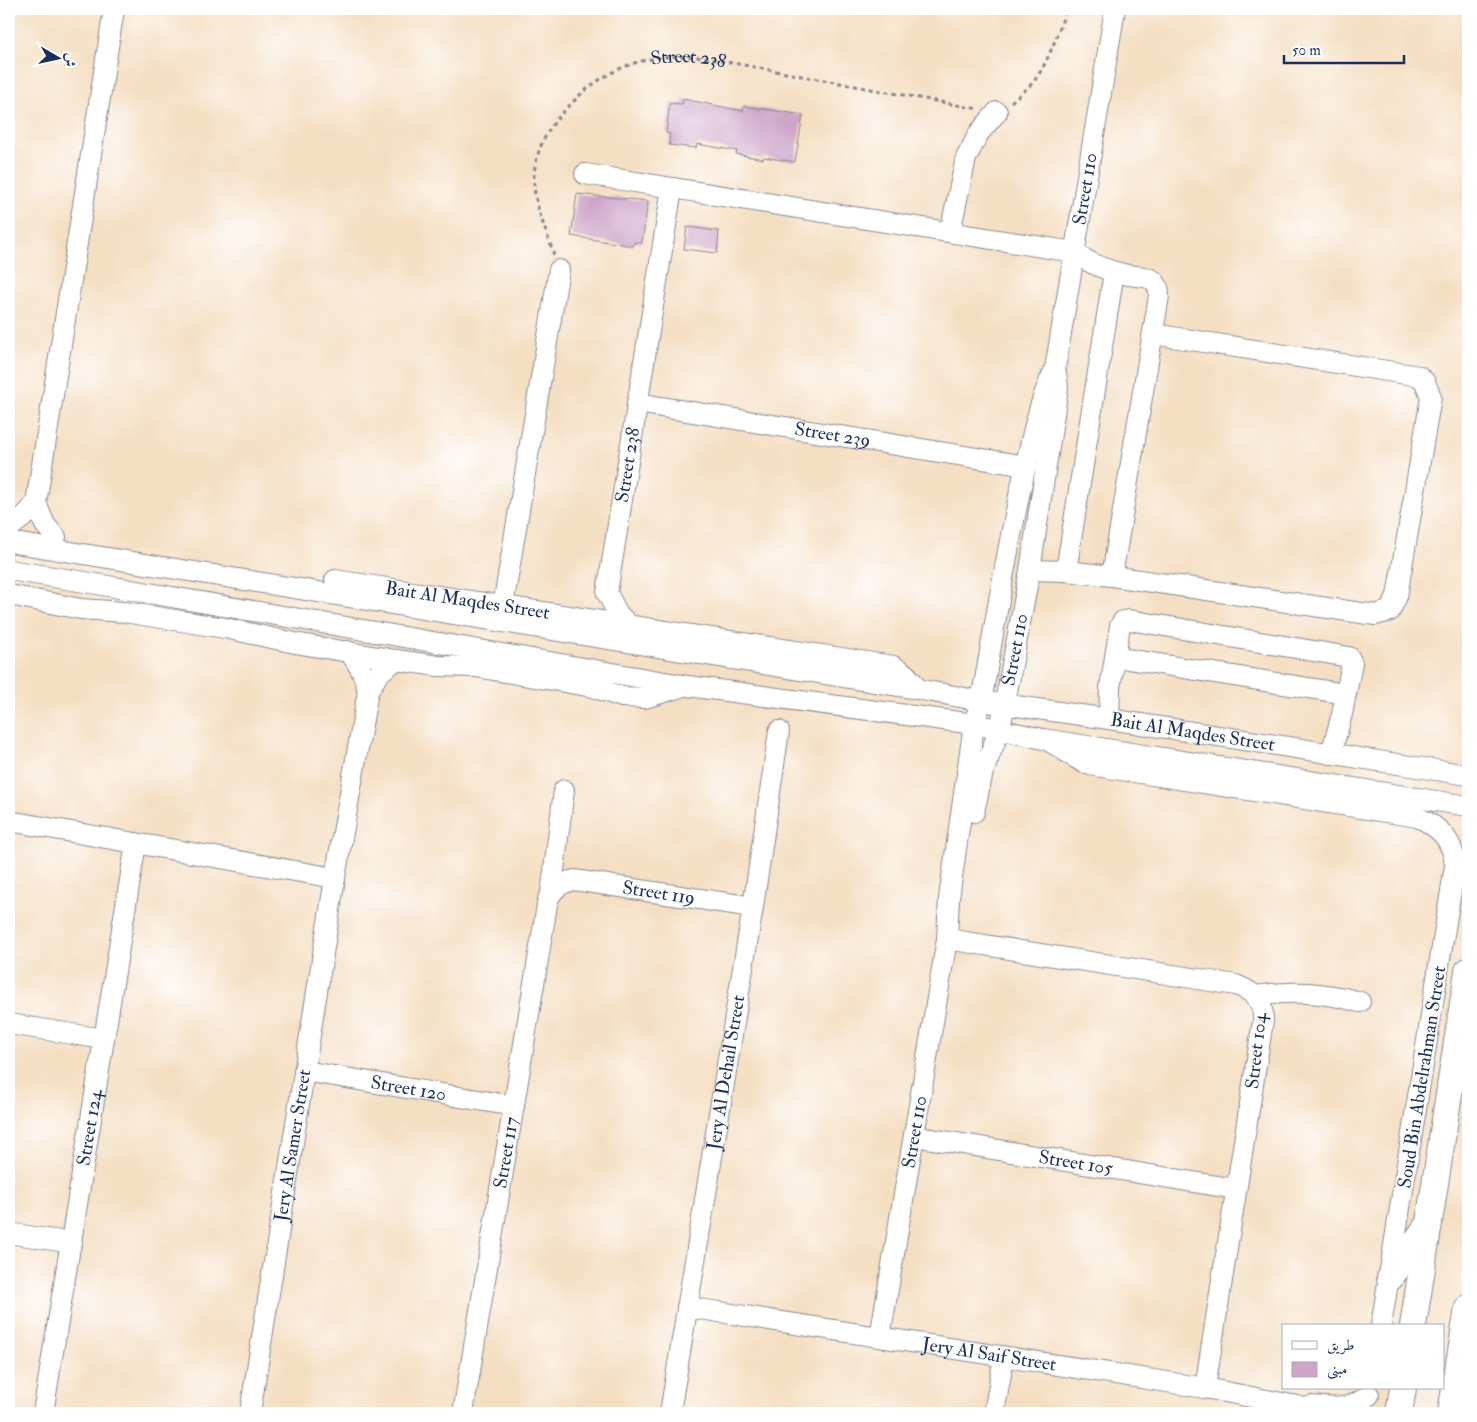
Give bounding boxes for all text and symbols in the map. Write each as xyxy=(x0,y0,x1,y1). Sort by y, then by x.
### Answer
north arrow xyxy=(32,32,82,82)
scale bar xyxy=(1284,32,1404,64)
text: 50 m xyxy=(1292,41,1321,60)
street label: Street 238 xyxy=(649,44,728,74)
text: ش xyxy=(61,52,80,68)
street label: Street 110 xyxy=(1067,151,1103,227)
street label: Street 239 xyxy=(793,417,872,453)
street label: Street 238 xyxy=(610,426,645,504)
street label: Bait Al Maqdes Street xyxy=(384,576,551,625)
street label: Street 110 xyxy=(996,612,1034,688)
street label: Bait Al Maqdes Street xyxy=(1109,707,1277,757)
street label: Street 119 xyxy=(621,875,697,910)
street label: Soud Bin Abdelrahman Street xyxy=(1393,964,1451,1190)
street label: Jery Al Dehail Street xyxy=(701,993,750,1153)
street label: Street 104 xyxy=(1240,1011,1272,1090)
street label: Jery Al Samer Street xyxy=(268,1068,316,1224)
street label: Street 120 xyxy=(369,1070,448,1107)
street label: Street 124 xyxy=(72,1087,108,1167)
street label: Street 110 xyxy=(897,1094,932,1170)
street label: Street 117 xyxy=(488,1115,524,1190)
street label: Street 105 xyxy=(1037,1145,1115,1181)
legend xyxy=(1282,1324,1444,1390)
street label: Jery Al Saif Street xyxy=(920,1332,1058,1377)
text: طريق xyxy=(1327,1336,1354,1355)
text: مبنى xyxy=(1327,1360,1347,1380)

